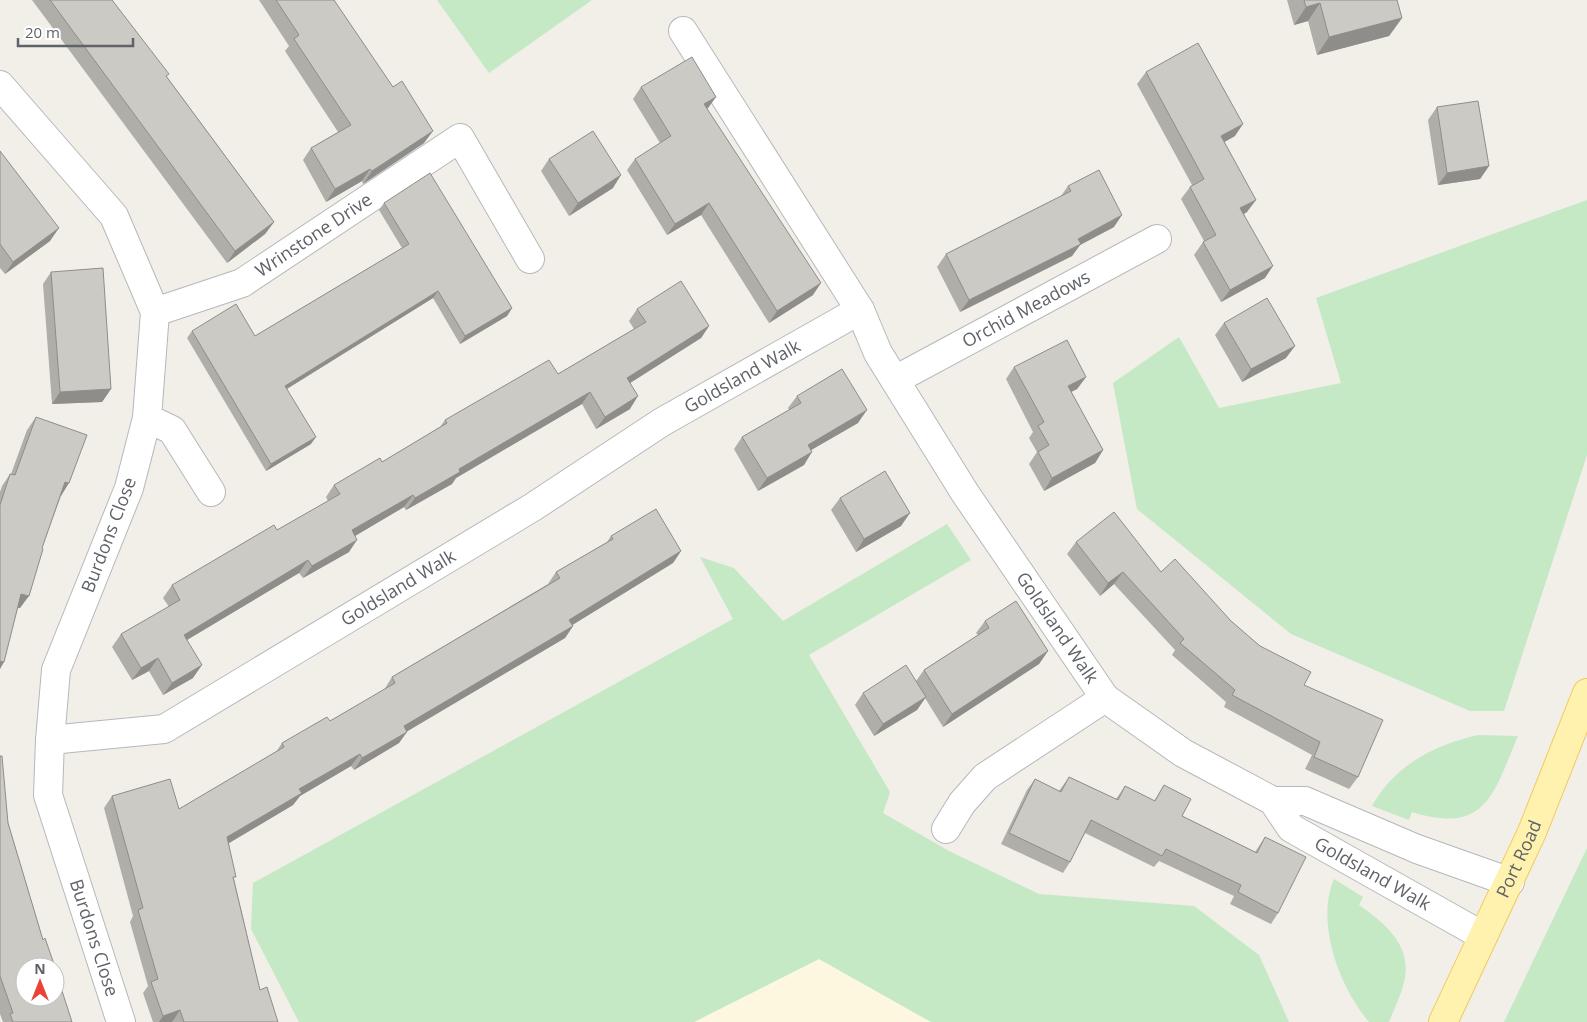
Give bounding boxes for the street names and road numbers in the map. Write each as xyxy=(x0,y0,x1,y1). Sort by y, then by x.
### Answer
street label: Wrinstone Drive xyxy=(250,187,376,282)
street label: Orchid Meadows xyxy=(958,264,1094,353)
street label: Goldsland Walk xyxy=(679,333,805,418)
street label: Burdons Close xyxy=(75,474,141,596)
street label: Goldsland Walk xyxy=(336,543,460,631)
street label: Goldsland Walk xyxy=(1011,567,1105,688)
street label: Port Road xyxy=(1490,816,1547,901)
street label: Goldsland Walk xyxy=(1310,831,1436,916)
street label: Burdons Close xyxy=(65,876,125,999)

